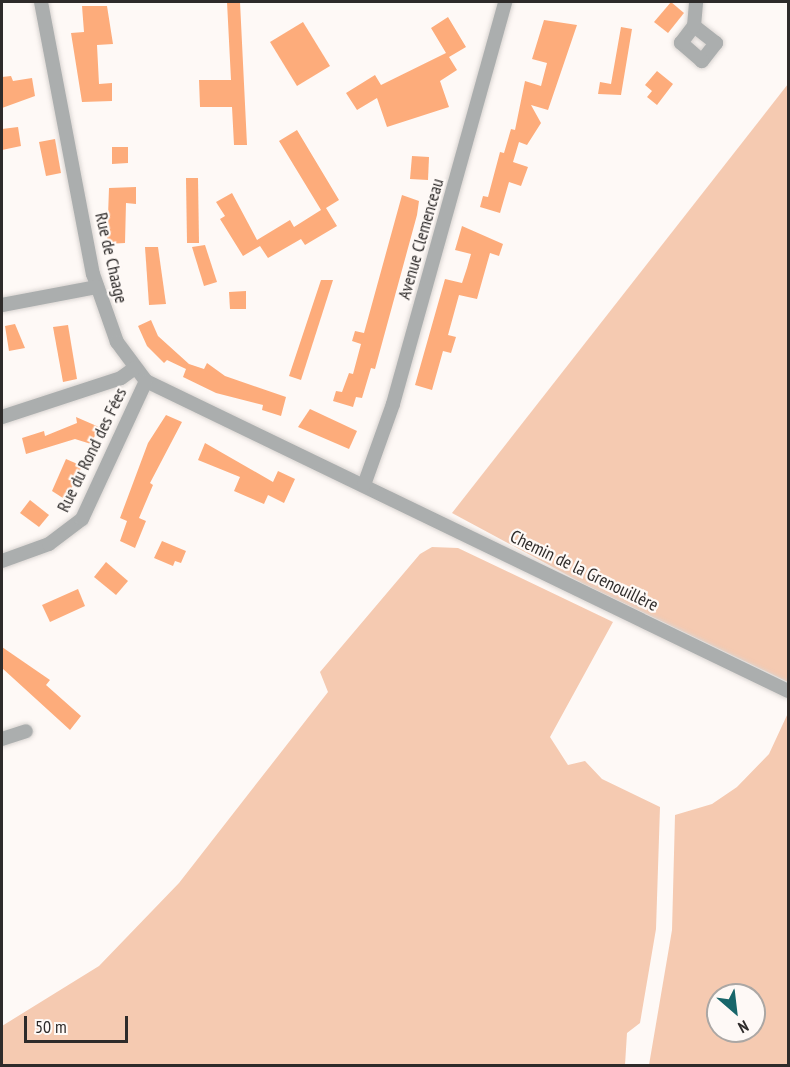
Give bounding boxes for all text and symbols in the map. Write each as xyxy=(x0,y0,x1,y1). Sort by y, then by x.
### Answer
street label: Avenue Clemenceau xyxy=(393,176,449,302)
street label: Rue de Chaage xyxy=(90,210,132,306)
street label: Rue du Rond des Fées xyxy=(53,384,131,516)
street label: Chemin de la Grenouillère xyxy=(506,526,662,616)
north arrow xyxy=(706,983,766,1043)
scale bar xyxy=(27,1004,130,1042)
text: 50 m xyxy=(35,1015,67,1038)
text: N xyxy=(735,1016,752,1038)

